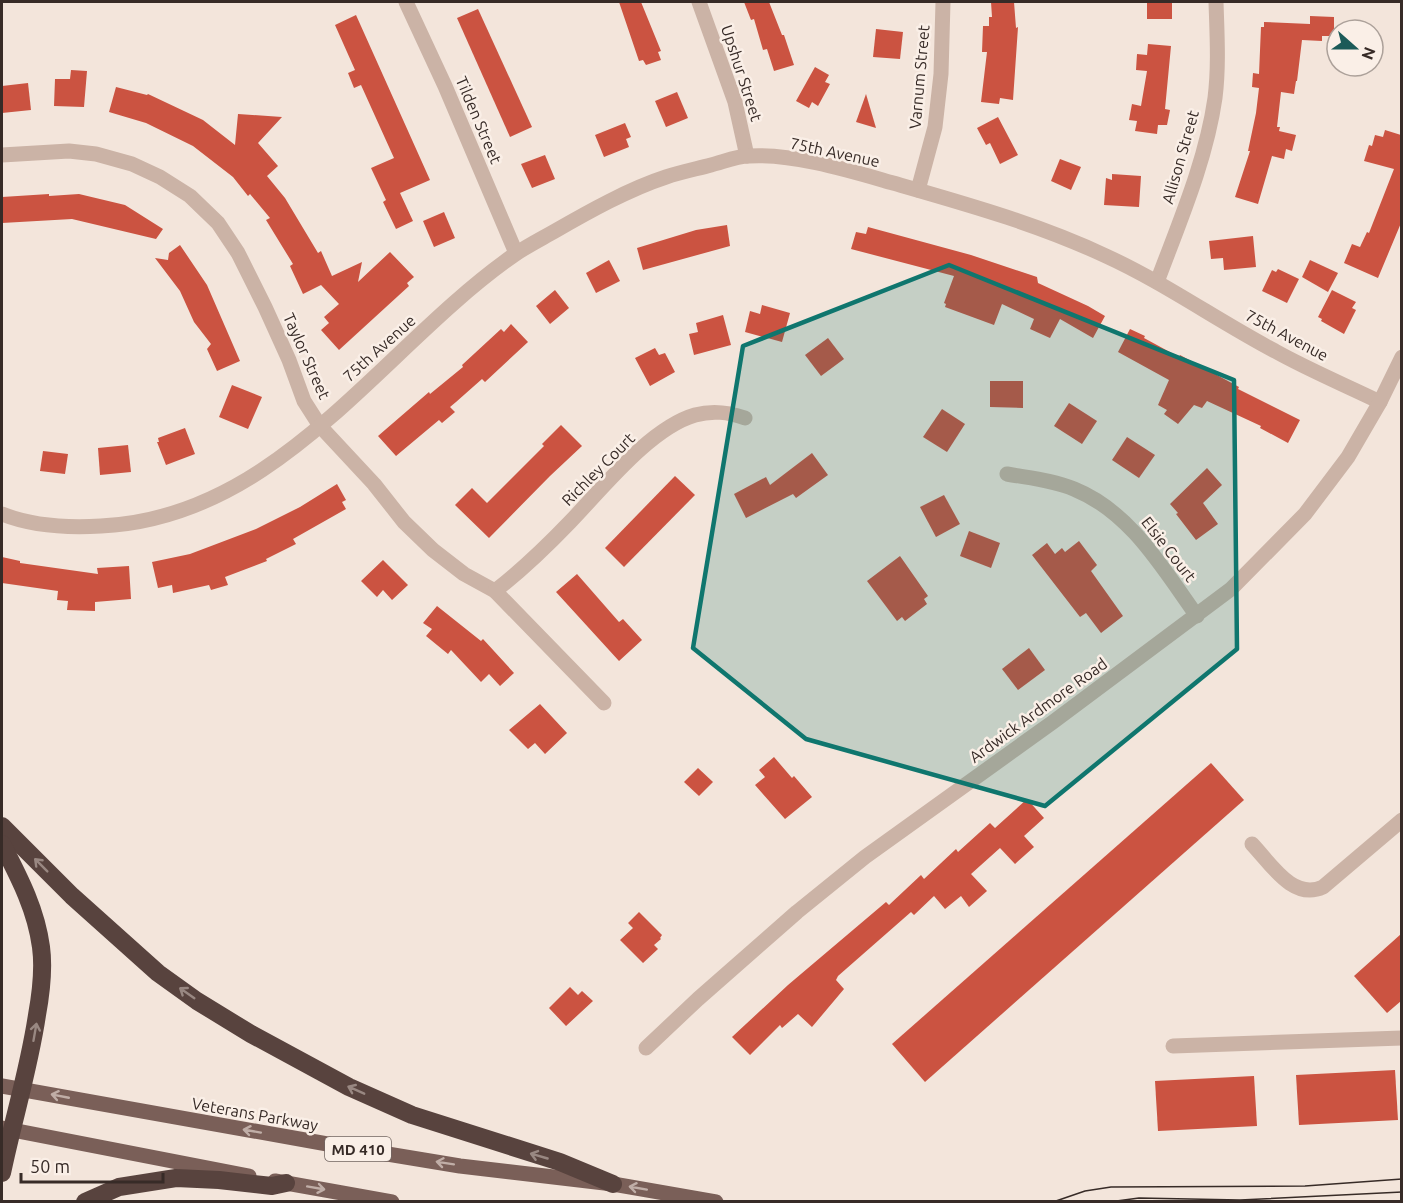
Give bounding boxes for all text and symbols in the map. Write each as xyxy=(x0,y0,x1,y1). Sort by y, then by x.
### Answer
north arrow xyxy=(1325,18,1385,78)
street label: Upshur Street xyxy=(718,23,766,124)
street label: Varnum Street xyxy=(905,23,933,130)
text: N xyxy=(1358,45,1380,62)
street label: Tilden Street xyxy=(453,74,506,167)
street label: Allison Street xyxy=(1158,107,1202,206)
street label: 75th Avenue xyxy=(789,134,881,170)
street label: 75th Avenue xyxy=(1243,306,1331,364)
street label: Taylor Street xyxy=(280,310,334,402)
street label: 75th Avenue xyxy=(339,311,419,385)
street label: Richley Court xyxy=(558,428,639,509)
street label: Elsie Court xyxy=(1138,513,1200,585)
street label: Ardwick Ardmore Road xyxy=(966,654,1110,766)
one-way arrow xyxy=(33,857,48,872)
one-way arrow xyxy=(179,987,195,999)
one-way arrow xyxy=(29,1022,40,1042)
one-way arrow xyxy=(347,1084,365,1095)
one-way arrow xyxy=(51,1090,71,1101)
street label: Veterans Parkway xyxy=(191,1094,320,1134)
one-way arrow xyxy=(243,1126,263,1137)
road number: MD 410 xyxy=(325,1137,391,1161)
scale bar xyxy=(21,1146,164,1184)
one-way arrow xyxy=(530,1150,549,1161)
text: 50 m xyxy=(30,1156,70,1176)
one-way arrow xyxy=(435,1158,455,1169)
one-way arrow xyxy=(629,1182,648,1193)
one-way arrow xyxy=(306,1183,326,1194)

